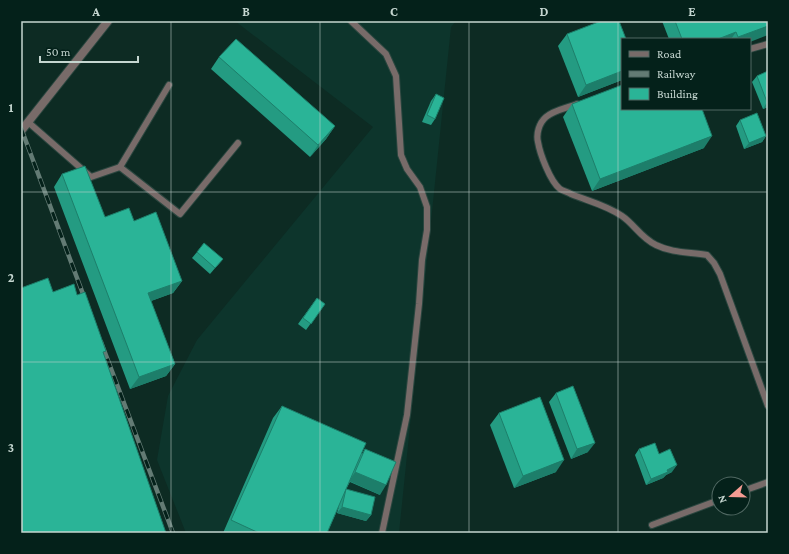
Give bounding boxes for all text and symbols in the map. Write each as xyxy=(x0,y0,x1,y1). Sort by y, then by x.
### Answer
text: A xyxy=(91,4,100,19)
text: B xyxy=(242,4,250,19)
text: C xyxy=(390,4,398,19)
text: D xyxy=(540,4,549,19)
text: E xyxy=(688,4,696,19)
scale bar xyxy=(40,38,138,64)
legend xyxy=(621,38,751,110)
text: 50 m xyxy=(46,45,71,59)
text: Road xyxy=(657,47,682,61)
text: Railway xyxy=(657,67,696,81)
text: Building xyxy=(657,87,698,101)
text: 1 xyxy=(9,100,14,115)
text: 2 xyxy=(8,270,15,285)
text: 3 xyxy=(8,440,14,455)
north arrow xyxy=(711,476,751,516)
text: N xyxy=(715,493,729,505)

